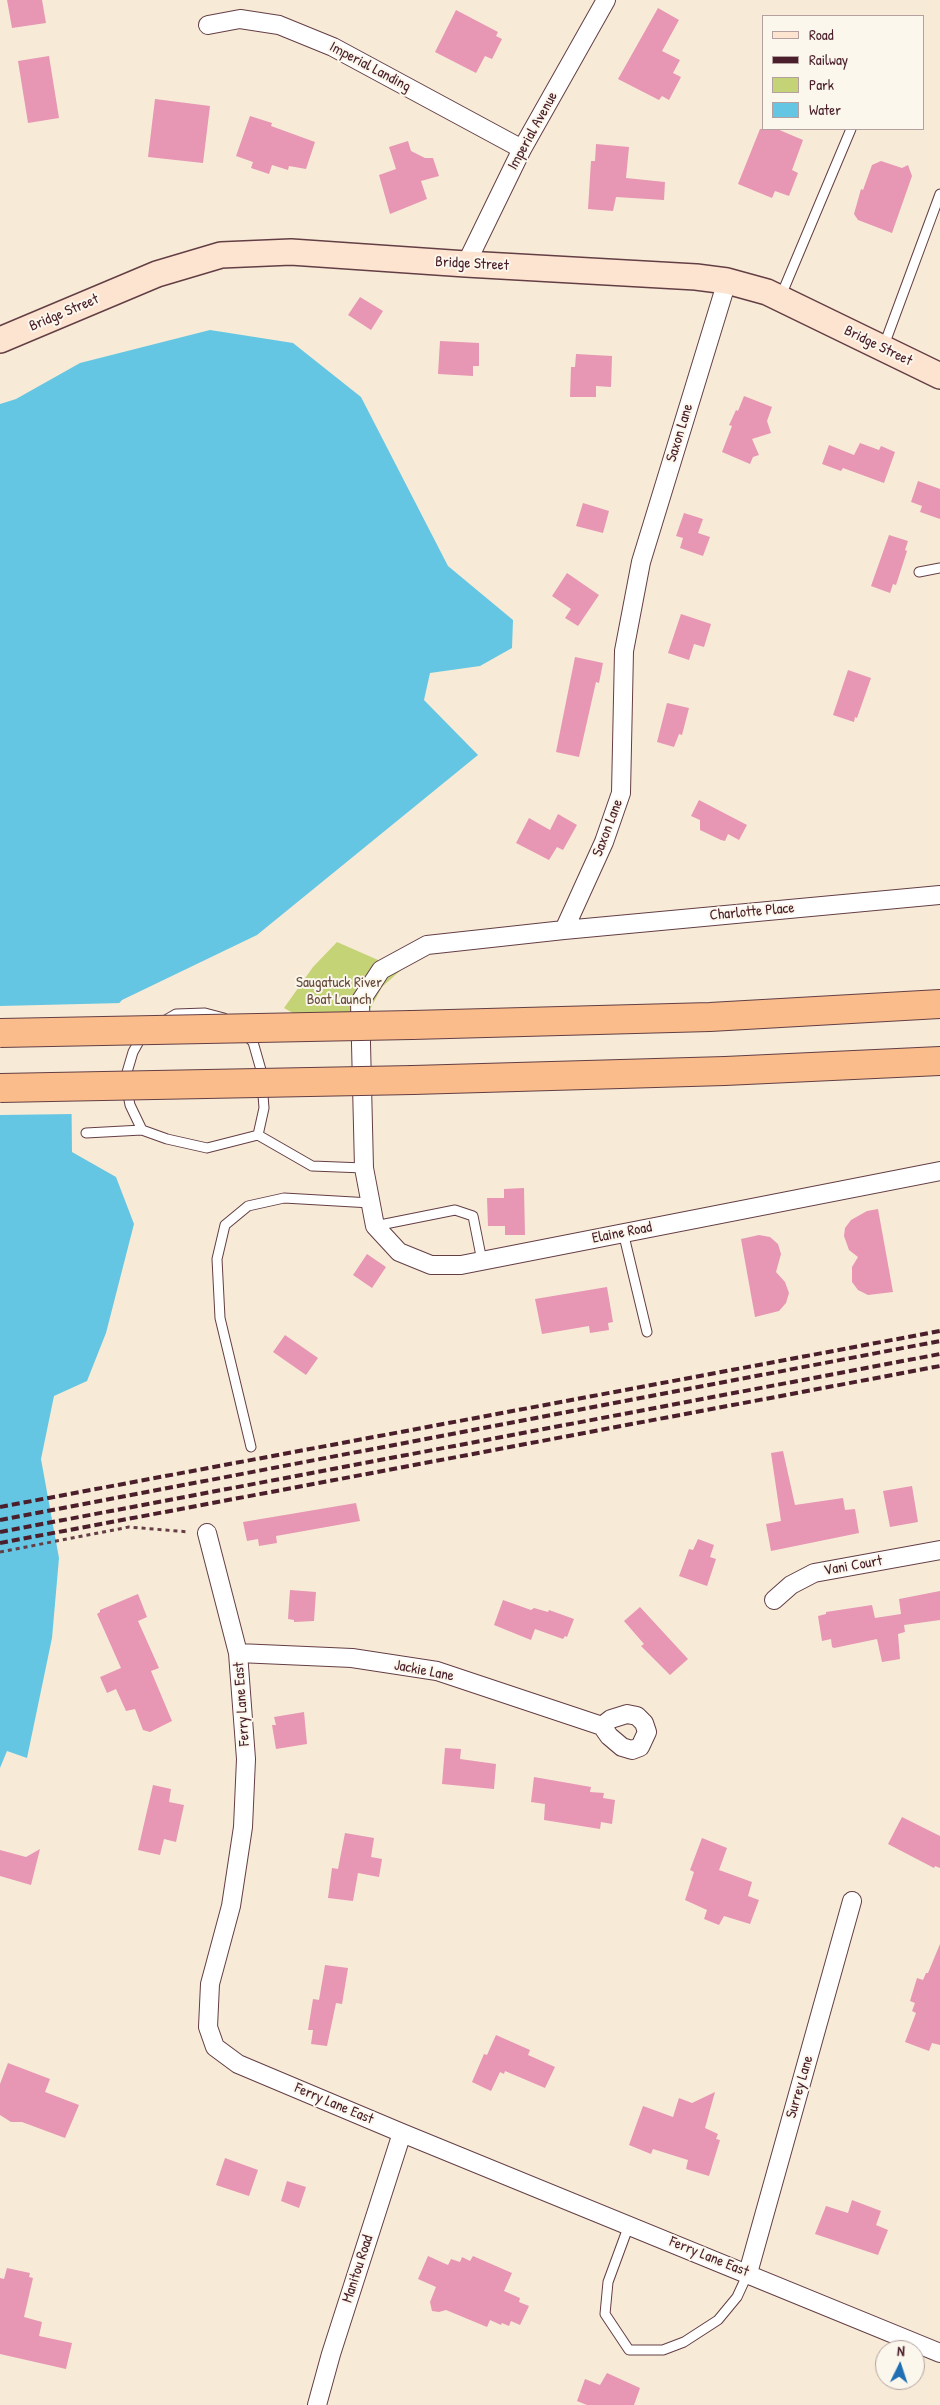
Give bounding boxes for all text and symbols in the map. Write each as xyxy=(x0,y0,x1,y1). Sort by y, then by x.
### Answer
legend xyxy=(762,15,925,130)
text: Road xyxy=(809,24,834,45)
street label: Imperial Landing xyxy=(326,38,414,96)
text: Railway xyxy=(809,49,848,70)
text: Park xyxy=(809,74,834,95)
street label: Imperial Avenue xyxy=(504,89,562,173)
text: Water xyxy=(809,99,841,120)
street label: Bridge Street xyxy=(435,253,509,275)
street label: Bridge Street xyxy=(27,290,101,336)
street label: Bridge Street xyxy=(841,322,915,370)
street label: Saxon Lane xyxy=(663,402,697,464)
street label: Saxon Lane xyxy=(589,797,627,859)
street label: Charlotte Place xyxy=(709,899,795,925)
park label: Saugatuck River Boat Launch xyxy=(296,974,382,1009)
street label: Elaine Road xyxy=(591,1218,653,1248)
street label: Vani Court xyxy=(822,1552,884,1580)
street label: Jackie Lane xyxy=(393,1656,455,1686)
street label: Ferry Lane East xyxy=(230,1661,254,1747)
street label: Surrey Lane xyxy=(782,2054,818,2120)
street label: Ferry Lane East xyxy=(292,2079,376,2129)
street label: Manitou Road xyxy=(339,2233,377,2305)
street label: Ferry Lane East xyxy=(667,2233,751,2281)
north arrow xyxy=(875,2340,925,2390)
text: N xyxy=(897,2341,905,2360)

